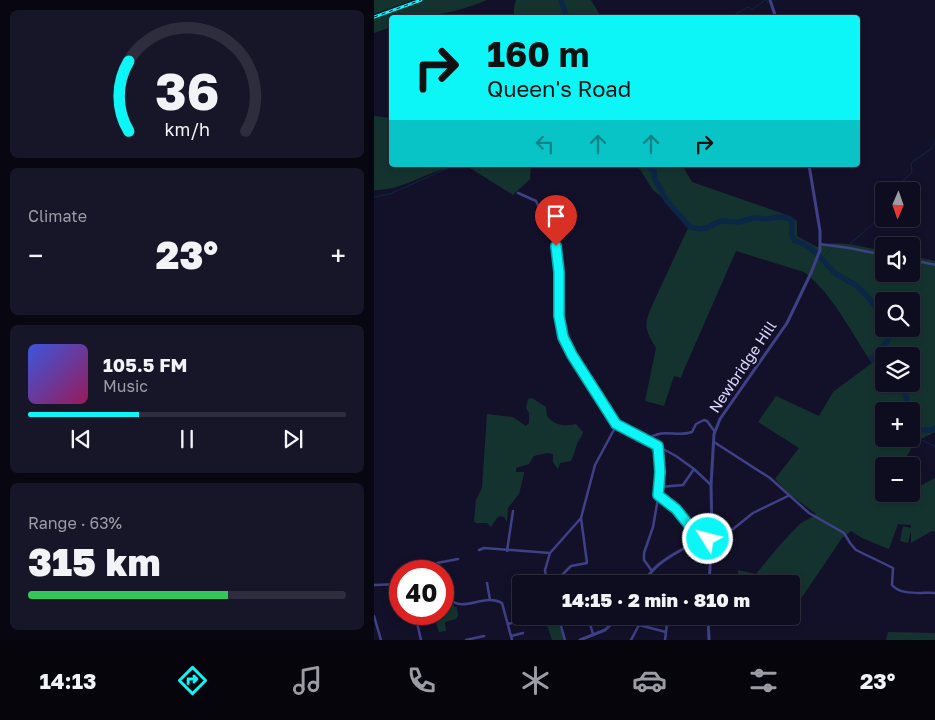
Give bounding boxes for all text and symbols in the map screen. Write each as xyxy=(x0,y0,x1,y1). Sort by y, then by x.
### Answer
text: 160 m xyxy=(487,33,589,75)
icon: right xyxy=(404,35,469,100)
text: 36 xyxy=(155,59,219,121)
text: Queen's Road xyxy=(487,75,631,102)
text: km/h xyxy=(164,118,210,140)
icon: left xyxy=(531,130,559,158)
icon: ahead xyxy=(584,130,612,158)
icon: ahead xyxy=(637,130,665,158)
icon: right xyxy=(690,130,718,158)
north arrow xyxy=(875,182,920,228)
map controls xyxy=(875,182,920,502)
pin xyxy=(535,195,577,246)
icon: arrive xyxy=(542,202,570,230)
text: Climate xyxy=(28,206,87,226)
text: 23° xyxy=(156,232,218,277)
button: sound xyxy=(875,237,920,282)
text: − xyxy=(28,239,43,272)
text: + xyxy=(331,239,346,272)
button: search xyxy=(875,292,920,337)
street label: Newbridge Hill xyxy=(705,317,780,416)
button: layers xyxy=(875,347,920,392)
text: 105.5 FM xyxy=(103,353,187,376)
text: Music xyxy=(103,376,148,396)
button: + xyxy=(875,402,920,447)
icon: previous xyxy=(67,425,95,453)
icon: pause xyxy=(173,425,201,453)
icon: next xyxy=(279,425,307,453)
button: − xyxy=(875,457,920,502)
position arrow xyxy=(681,512,733,564)
text: Range · 63% xyxy=(28,513,122,533)
text: 315 km xyxy=(28,539,160,584)
speed limit sign: 40 xyxy=(389,560,454,625)
text: 14:15 · 2 min · 810 m xyxy=(562,588,750,611)
icon: directions xyxy=(175,663,210,698)
icon: music xyxy=(290,663,325,698)
icon: phone xyxy=(404,663,439,698)
icon: climate xyxy=(518,663,553,698)
icon: car xyxy=(632,663,667,698)
icon: filters xyxy=(746,663,781,698)
text: 14:13 xyxy=(40,667,96,694)
text: 23° xyxy=(860,667,895,694)

